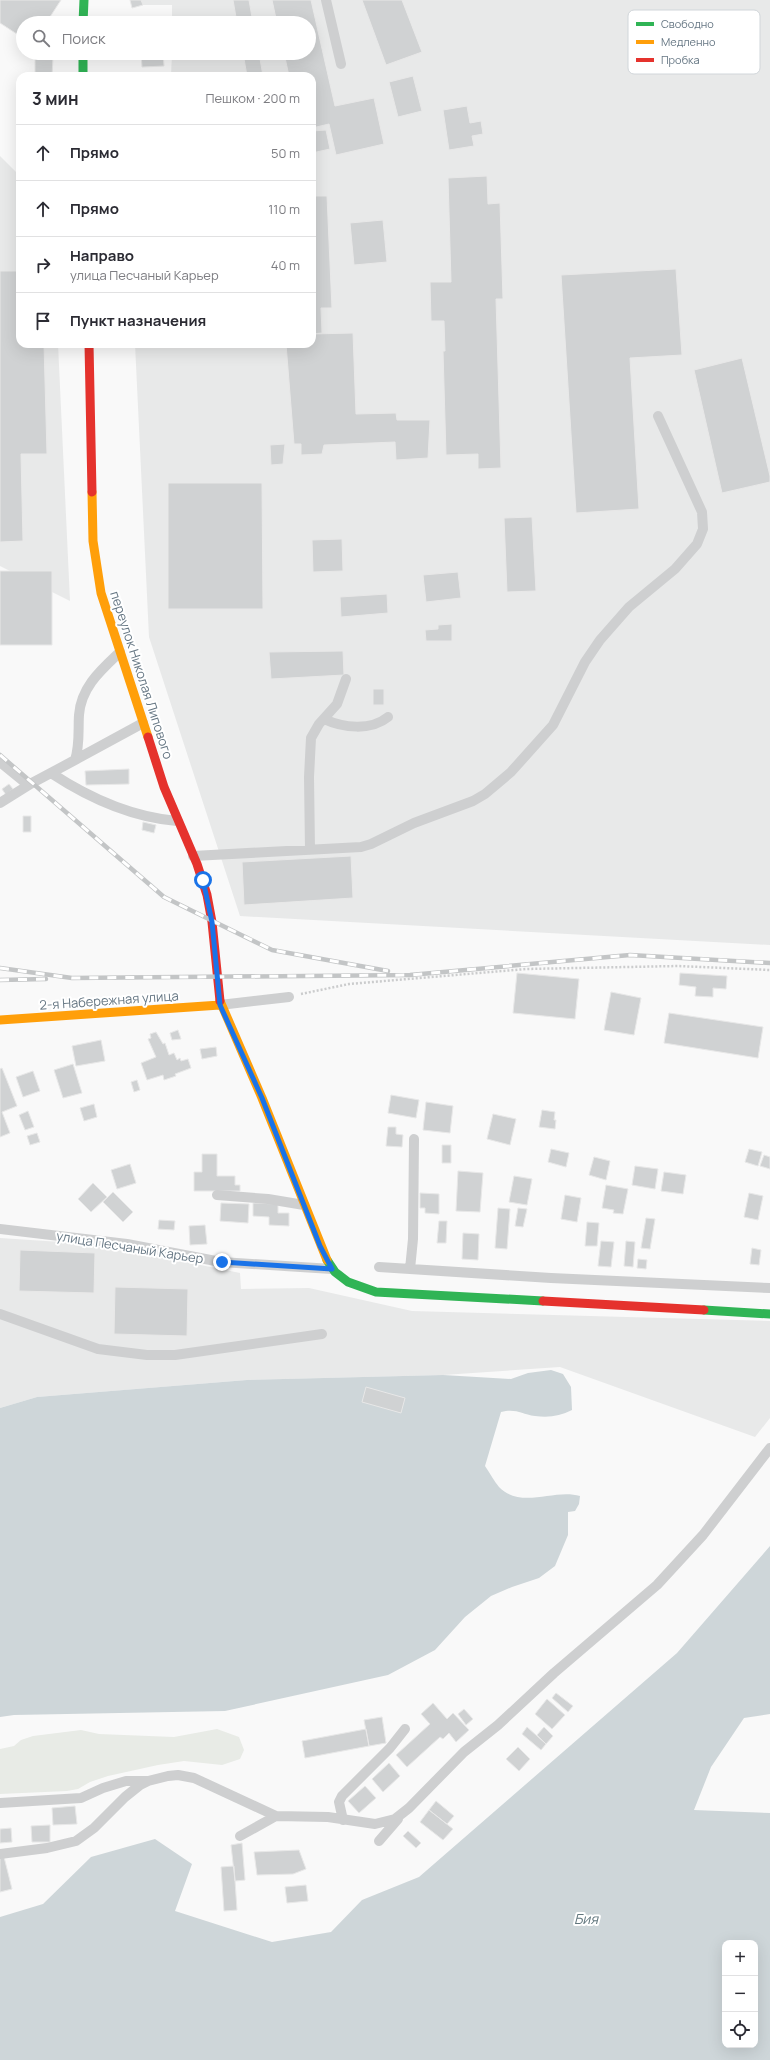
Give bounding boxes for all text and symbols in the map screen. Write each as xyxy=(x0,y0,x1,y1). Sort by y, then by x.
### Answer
legend xyxy=(628,10,760,74)
search box xyxy=(16,16,316,60)
text: Свободно xyxy=(661,16,714,31)
icon: search xyxy=(30,27,52,49)
text: Поиск xyxy=(62,28,106,49)
text: Медленно xyxy=(661,34,716,49)
text: Пробка xyxy=(661,52,700,67)
text: 3 мин xyxy=(32,87,79,110)
text: Пешком · 200 m xyxy=(206,89,300,107)
icon: ahead xyxy=(32,142,54,164)
text: Прямо xyxy=(70,142,119,163)
text: 50 m xyxy=(271,144,300,162)
icon: ahead xyxy=(32,198,54,220)
text: Прямо xyxy=(70,198,119,219)
text: 110 m xyxy=(268,200,300,218)
text: Направо xyxy=(70,245,134,266)
icon: right xyxy=(32,254,54,276)
text: 40 m xyxy=(271,256,300,274)
text: улица Песчаный Карьер xyxy=(70,266,219,284)
icon: arrive xyxy=(32,310,54,332)
text: Пункт назначения xyxy=(70,310,206,331)
street label: переулок Николая Липового xyxy=(106,589,178,762)
route start xyxy=(194,871,212,889)
street label: 2-я Набережная улица xyxy=(39,986,179,1014)
street label: улица Песчаный Карьер xyxy=(55,1226,205,1268)
route end xyxy=(213,1253,231,1271)
water label: Бия xyxy=(574,1909,599,1928)
map controls xyxy=(722,1940,758,2048)
button: + xyxy=(722,1940,758,1976)
button: − xyxy=(722,1976,758,2012)
button: locate xyxy=(722,2012,758,2048)

